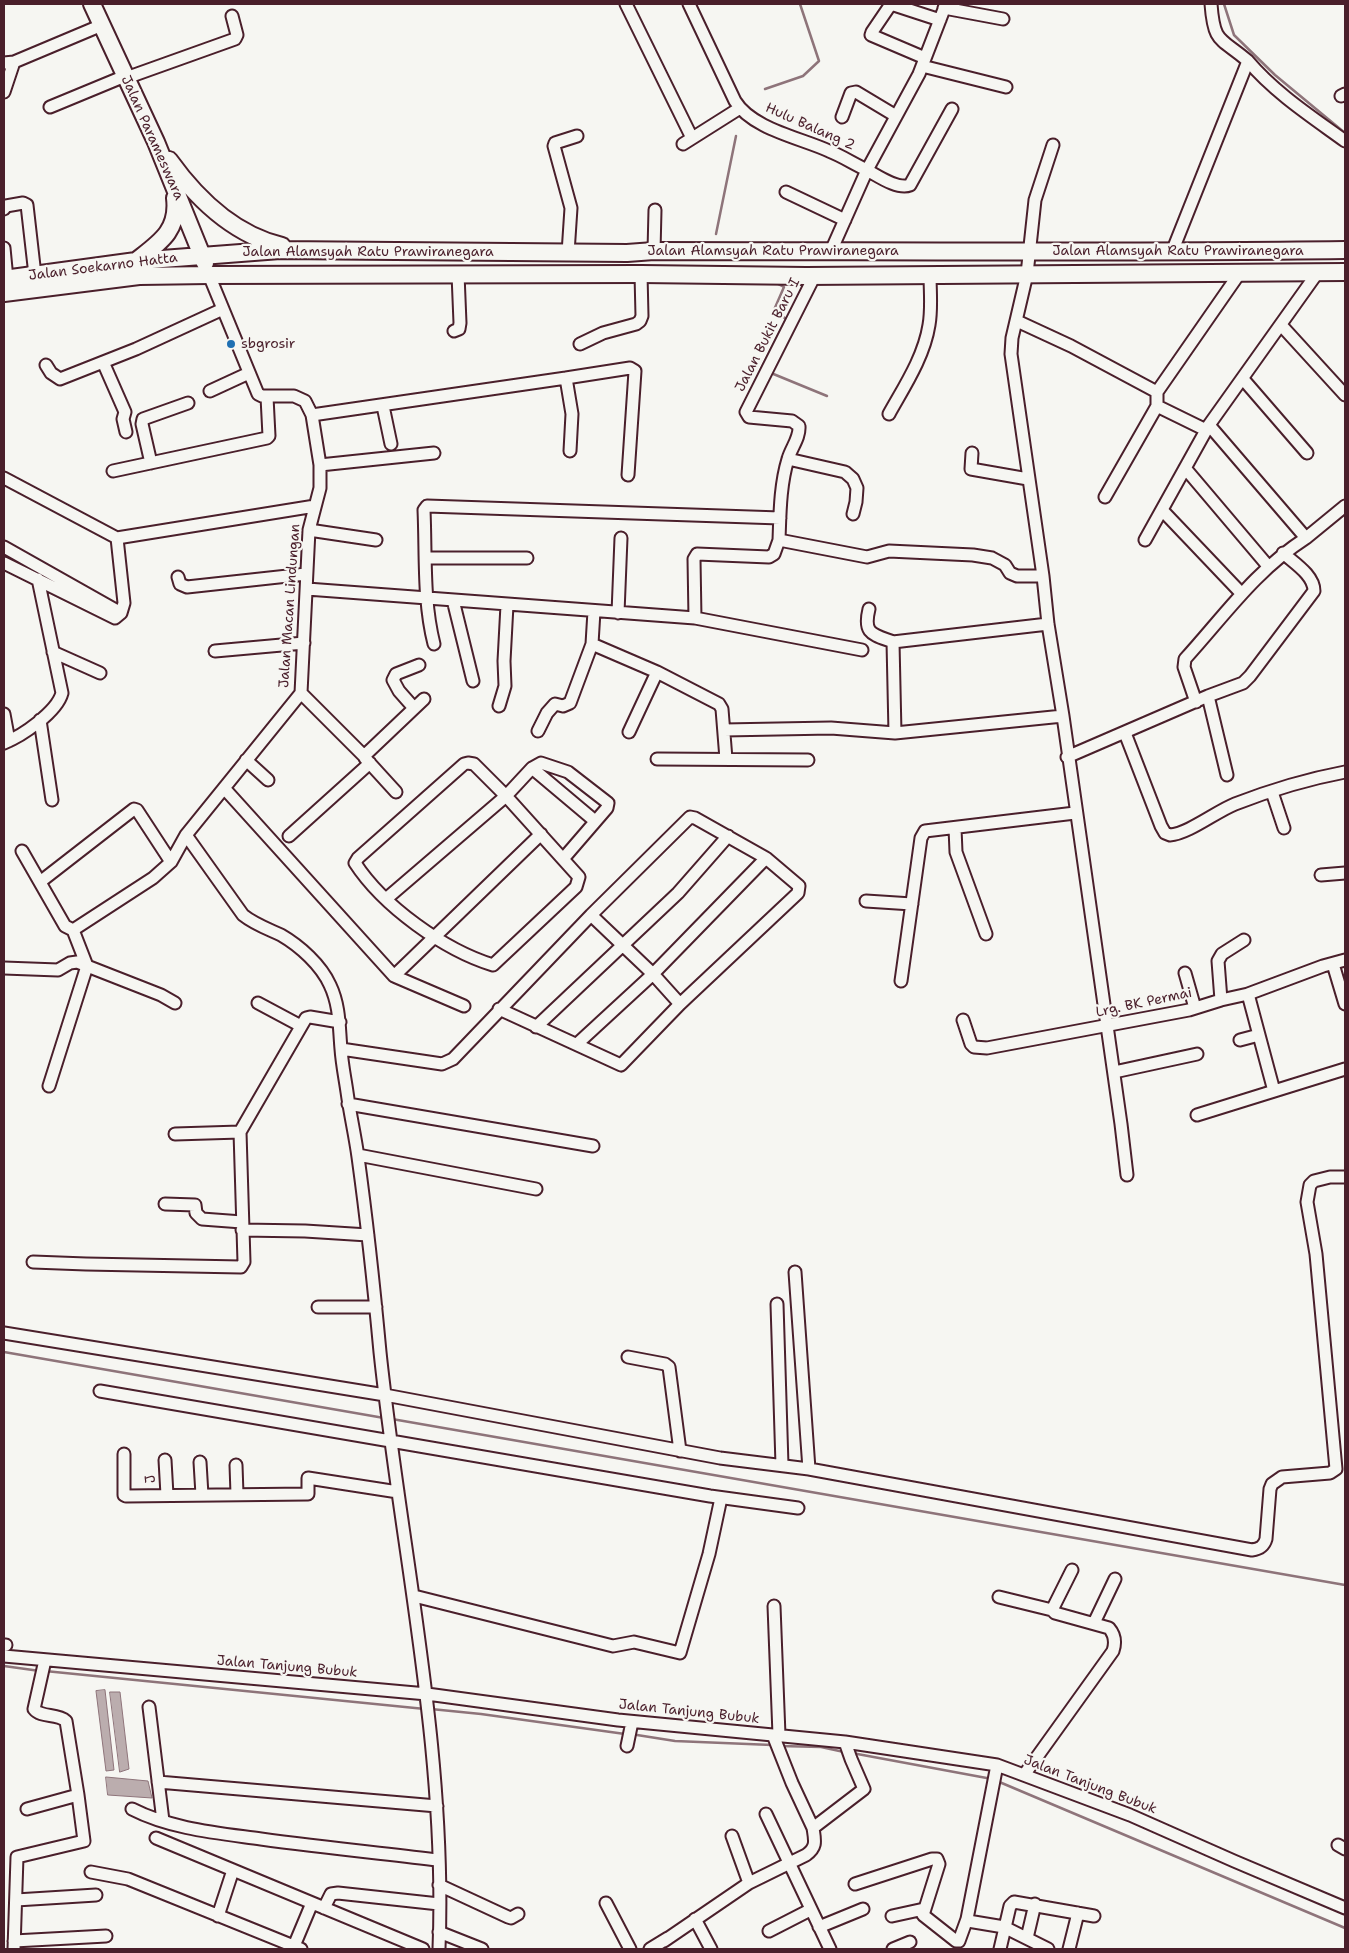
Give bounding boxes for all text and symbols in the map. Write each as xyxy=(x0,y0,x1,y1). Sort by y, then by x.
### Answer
street label: Jalan Parameswara xyxy=(117,73,187,203)
street label: Hulu Balang 2 xyxy=(763,100,857,154)
street label: Jalan Alamsyah Ratu Prawiranegara xyxy=(647,243,899,259)
street label: Jalan Alamsyah Ratu Prawiranegara xyxy=(1052,243,1304,259)
street label: Jalan Alamsyah Ratu Prawiranegara xyxy=(242,244,494,260)
street label: Jalan Soekarno Hatta xyxy=(28,250,178,284)
street label: Jalan Bukit Baru I xyxy=(732,275,804,395)
place label: sbgrosir xyxy=(241,336,295,352)
marker: sbgrosir xyxy=(225,338,237,350)
street label: Jalan Macan Lindungan xyxy=(276,523,304,689)
street label: Lrg. BK Permai xyxy=(1094,985,1194,1021)
street label: J xyxy=(142,1474,160,1484)
street label: Jalan Tanjung Bubuk xyxy=(216,1652,358,1682)
street label: Jalan Tanjung Bubuk xyxy=(618,1696,760,1728)
street label: Jalan Tanjung Bubuk xyxy=(1021,1752,1159,1818)

